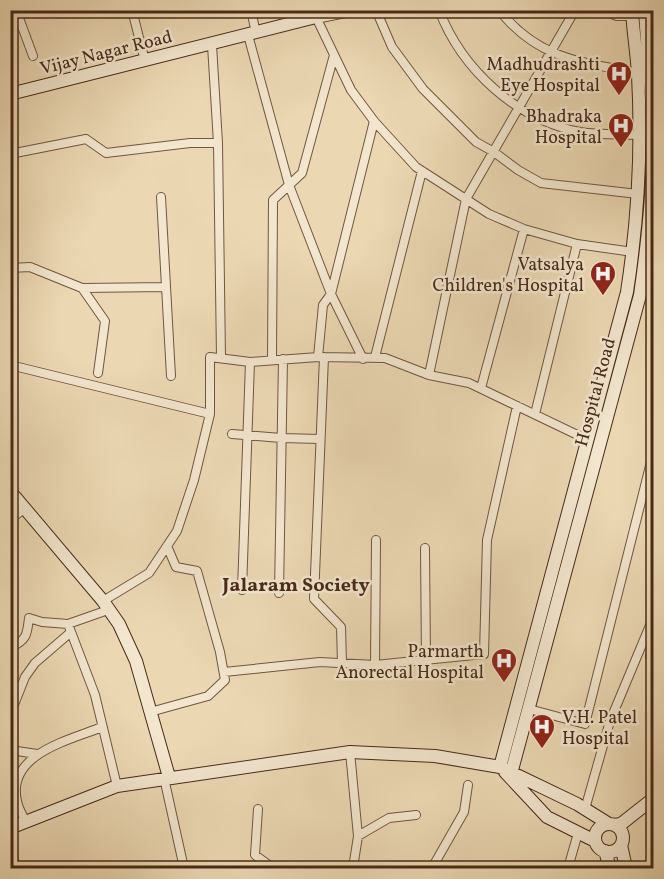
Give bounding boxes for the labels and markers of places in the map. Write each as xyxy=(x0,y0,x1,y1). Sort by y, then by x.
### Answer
place label: Madhudrashti Eye Hospital xyxy=(486,53,600,99)
hospital icon: Madhudrashti Eye Hospital xyxy=(604,59,634,97)
place label: Bhadraka Hospital xyxy=(526,105,602,151)
hospital icon: Bhadraka Hospital xyxy=(606,111,636,149)
place label: Vatsalya Children's Hospital xyxy=(433,253,584,299)
hospital icon: Vatsalya Children's Hospital xyxy=(588,259,618,297)
place label: Parmarth Anorectal Hospital xyxy=(335,640,484,686)
hospital icon: Parmarth Anorectal Hospital xyxy=(489,646,519,684)
place label: V.H. Patel Hospital xyxy=(562,706,637,752)
hospital icon: V.H. Patel Hospital xyxy=(527,712,557,750)

